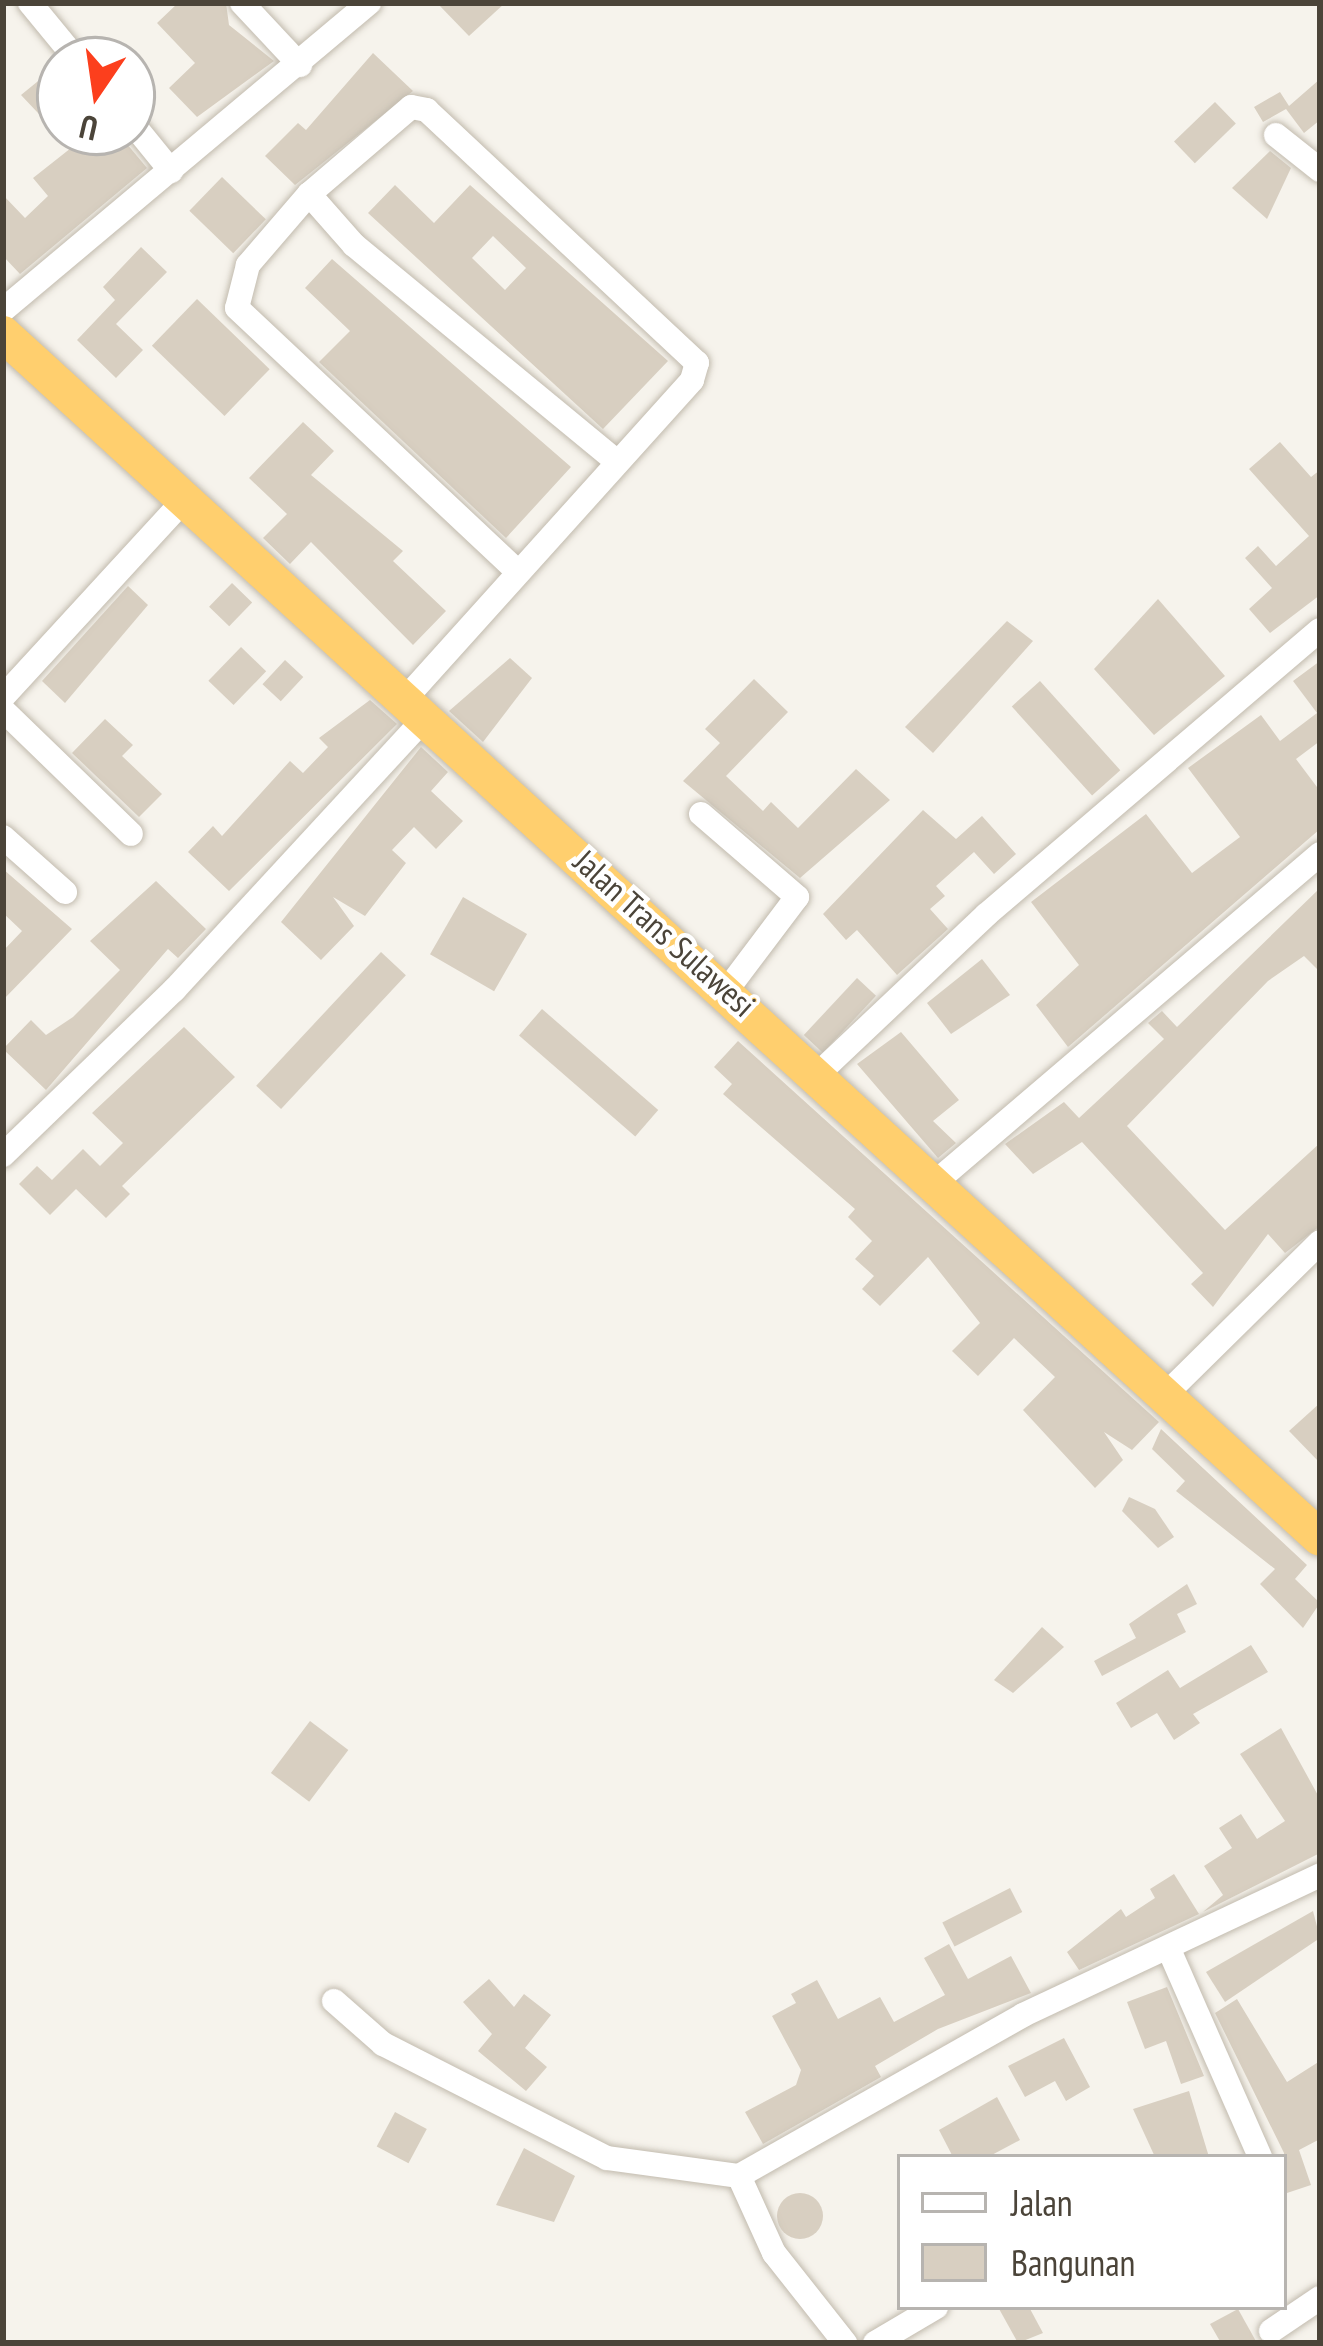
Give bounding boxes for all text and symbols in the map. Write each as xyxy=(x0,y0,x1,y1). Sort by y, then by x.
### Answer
north arrow xyxy=(36,36,156,156)
text: U xyxy=(75,106,102,152)
street label: Jalan Trans Sulawesi xyxy=(566,841,764,1025)
legend xyxy=(897,2154,1287,2310)
text: Jalan xyxy=(1011,2179,1073,2226)
text: Bangunan xyxy=(1011,2239,1135,2286)

